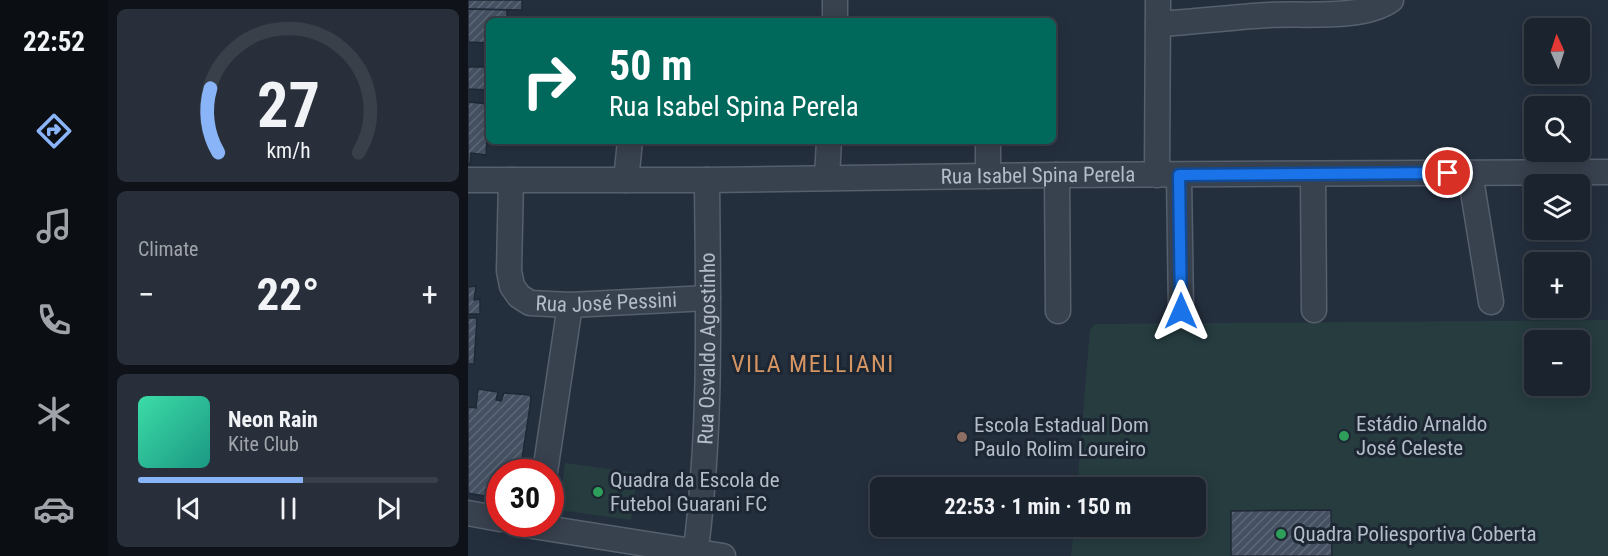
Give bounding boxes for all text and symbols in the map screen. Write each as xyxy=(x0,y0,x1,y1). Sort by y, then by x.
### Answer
north arrow xyxy=(1524,18,1590,84)
map controls xyxy=(1524,18,1590,396)
text: 22:52 xyxy=(23,26,85,58)
text: 50 m xyxy=(609,41,692,90)
icon: right xyxy=(510,42,588,120)
text: 27 xyxy=(256,69,320,142)
text: Rua Isabel Spina Perela xyxy=(609,91,859,123)
button: search xyxy=(1524,96,1590,162)
icon: directions xyxy=(33,110,75,152)
text: km/h xyxy=(266,138,310,163)
pin xyxy=(1422,147,1473,198)
icon: arrive xyxy=(1431,156,1464,189)
street label: Rua Isabel Spina Perela xyxy=(941,163,1135,189)
button: layers xyxy=(1524,174,1590,240)
icon: music xyxy=(33,205,75,247)
text: Climate xyxy=(138,237,198,261)
street label: Rua Osvaldo Agostinho xyxy=(693,252,720,445)
button: + xyxy=(1524,252,1590,318)
text: 22° xyxy=(257,268,320,321)
text: − xyxy=(138,275,155,314)
text: + xyxy=(422,275,438,314)
position arrow xyxy=(1149,279,1213,343)
street label: Rua José Pessini xyxy=(535,288,678,317)
icon: phone xyxy=(33,299,75,341)
button: − xyxy=(1524,330,1590,396)
district label: VILA MELLIANI xyxy=(731,350,895,378)
icon: climate xyxy=(33,393,75,435)
text: Neon Rain xyxy=(228,407,318,432)
place label: Estádio Arnaldo José Celeste xyxy=(1356,412,1487,460)
place label: Escola Estadual Dom Paulo Rolim Loureiro xyxy=(974,413,1149,461)
marker: Estádio Arnaldo José Celeste xyxy=(1337,429,1351,443)
marker: Escola Estadual Dom Paulo Rolim Loureiro xyxy=(955,430,969,444)
text: Kite Club xyxy=(228,432,299,456)
speed limit sign: 30 xyxy=(486,459,564,537)
place label: Quadra da Escola de Futebol Guarani FC xyxy=(610,468,780,516)
marker: Quadra da Escola de Futebol Guarani FC xyxy=(591,485,605,499)
icon: car xyxy=(33,488,75,530)
icon: previous xyxy=(172,492,205,525)
icon: pause xyxy=(272,492,305,525)
icon: next xyxy=(372,492,405,525)
text: 22:53 · 1 min · 150 m xyxy=(945,494,1131,519)
place label: Quadra Poliesportiva Coberta xyxy=(1293,522,1537,546)
marker: Quadra Poliesportiva Coberta xyxy=(1274,527,1288,541)

